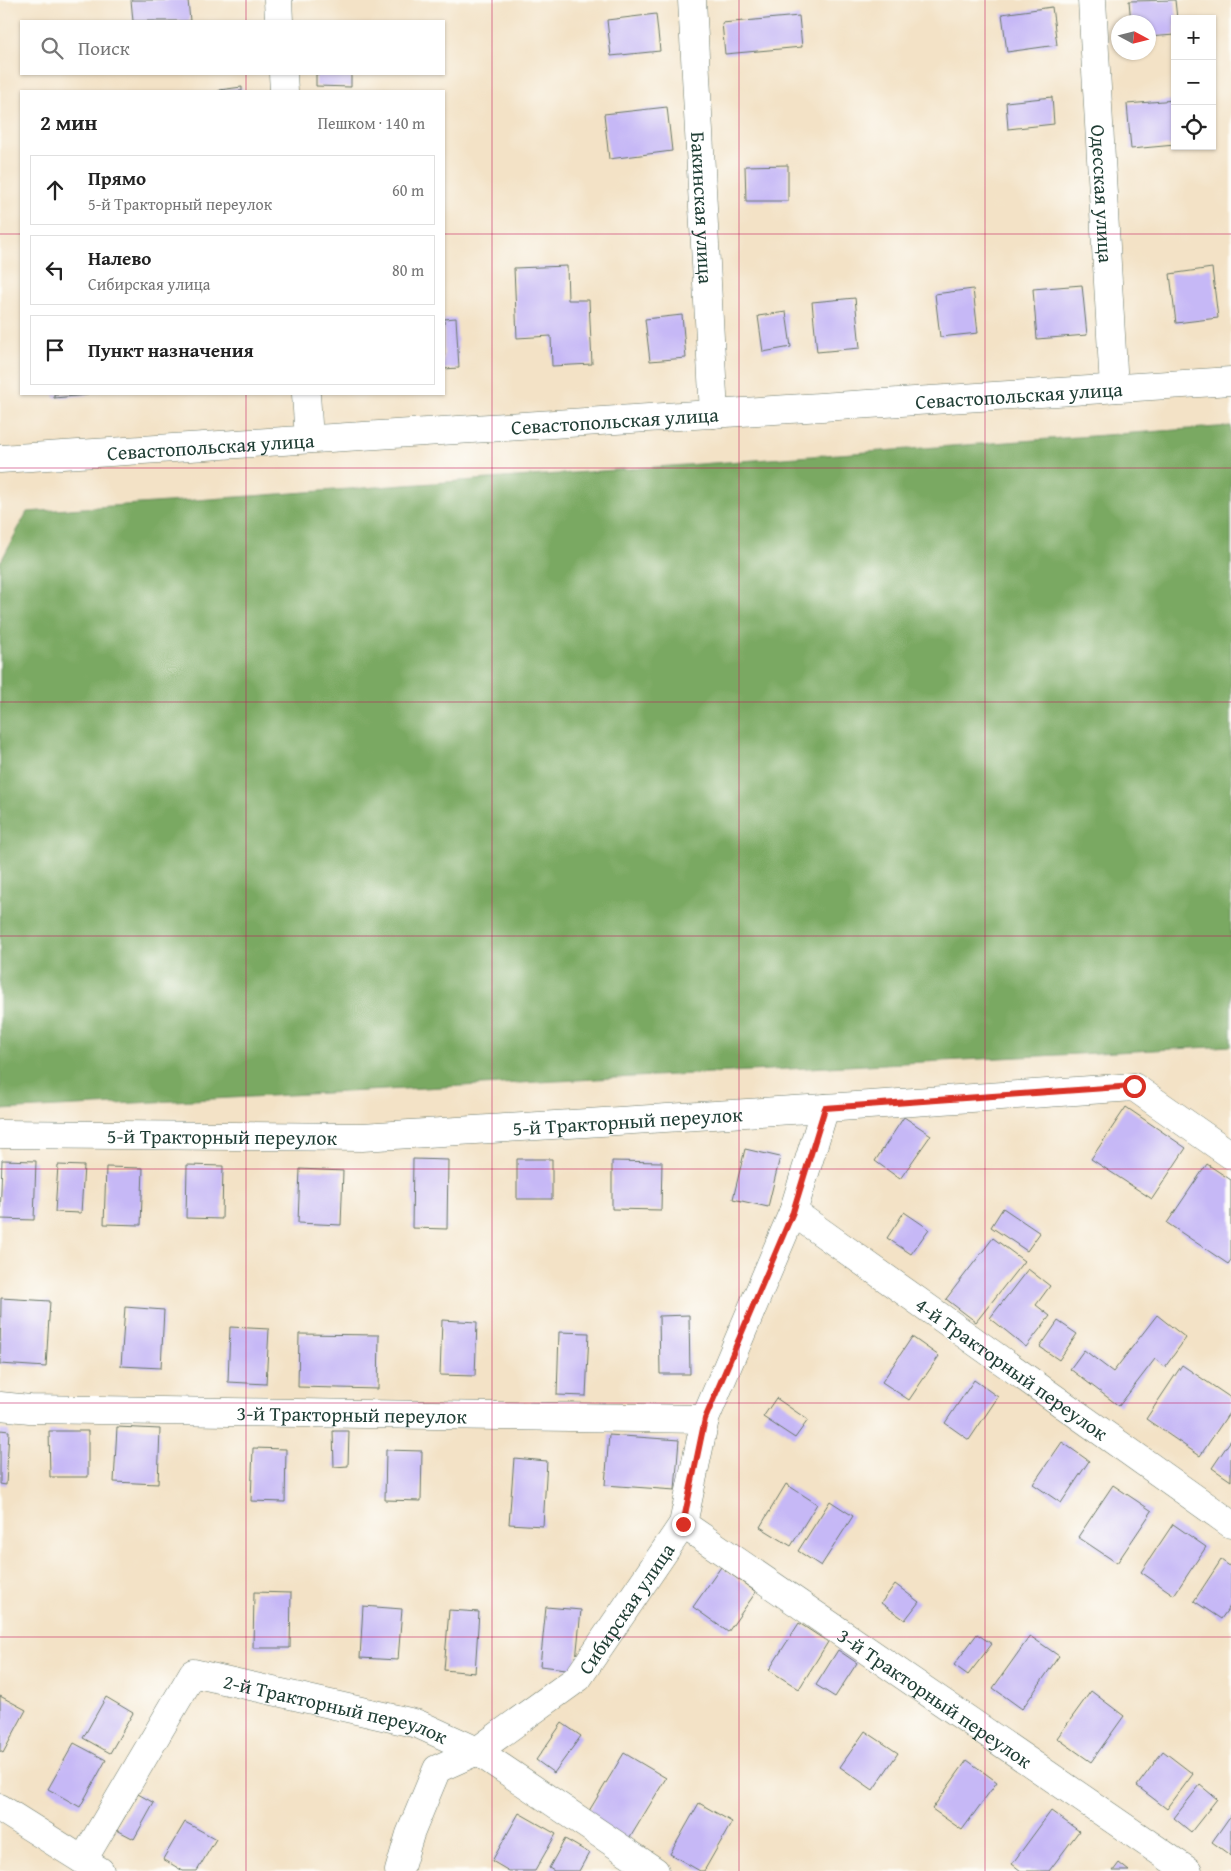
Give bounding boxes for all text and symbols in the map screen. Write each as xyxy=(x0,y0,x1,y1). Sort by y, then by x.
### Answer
north arrow xyxy=(1111,15,1156,60)
map controls xyxy=(1171,15,1216,150)
button: + xyxy=(1171,15,1216,60)
search box xyxy=(20,20,445,75)
icon: search xyxy=(38,34,66,62)
text: Поиск xyxy=(78,34,130,62)
button: − xyxy=(1171,60,1216,105)
button: locate xyxy=(1171,105,1216,150)
text: 2 мин xyxy=(40,107,97,138)
text: Пешком · 140 m xyxy=(318,111,425,135)
street label: Одесская улица xyxy=(1085,124,1121,264)
street label: Бакинская улица xyxy=(685,131,722,285)
text: Прямо xyxy=(88,164,146,192)
icon: ahead xyxy=(41,176,69,204)
text: 60 m xyxy=(392,178,424,202)
text: 5-й Тракторный переулок xyxy=(88,192,272,216)
text: Налево xyxy=(88,244,151,272)
icon: left xyxy=(41,256,69,284)
text: 80 m xyxy=(392,258,424,282)
text: Сибирская улица xyxy=(88,272,210,296)
icon: arrive xyxy=(41,336,69,364)
text: Пункт назначения xyxy=(88,336,254,364)
street label: Севастопольская улица xyxy=(914,373,1124,415)
street label: Севастопольская улица xyxy=(510,399,720,441)
street label: Севастопольская улица xyxy=(106,425,316,467)
route start xyxy=(1123,1075,1146,1098)
street label: 5-й Тракторный переулок xyxy=(512,1099,744,1142)
street label: 5-й Тракторный переулок xyxy=(107,1120,338,1151)
street label: 4-й Тракторный переулок xyxy=(910,1289,1115,1447)
street label: 3-й Тракторный переулок xyxy=(237,1398,468,1430)
route end xyxy=(672,1513,695,1536)
street label: Сибирская улица xyxy=(570,1536,681,1680)
street label: 3-й Тракторный переулок xyxy=(832,1620,1039,1775)
street label: 2-й Тракторный переулок xyxy=(221,1666,453,1750)

